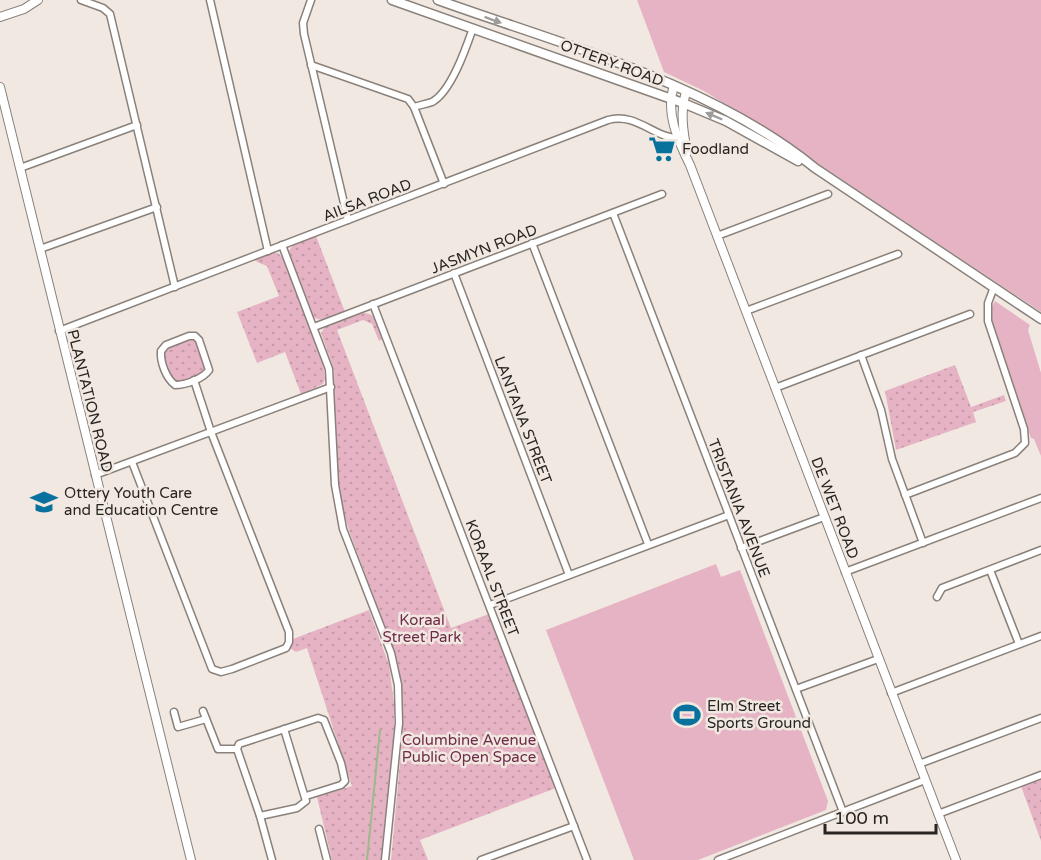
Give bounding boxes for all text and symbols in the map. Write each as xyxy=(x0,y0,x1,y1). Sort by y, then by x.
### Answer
one-way arrow xyxy=(484,15,502,25)
street label: OTTERY ROAD xyxy=(558,36,666,90)
one-way arrow xyxy=(706,112,723,121)
supermarket icon: Foodland xyxy=(647,134,677,164)
place label: Foodland xyxy=(682,140,749,158)
street label: AILSA ROAD xyxy=(320,175,414,225)
street label: JASMYN ROAD xyxy=(428,220,540,278)
street label: PLANTATION ROAD xyxy=(64,328,116,474)
street label: LANTANA STREET xyxy=(490,354,556,486)
street label: TRISTANIA AVENUE xyxy=(704,436,774,580)
street label: DE WET ROAD xyxy=(807,455,863,561)
place label: Ottery Youth Care and Education Centre xyxy=(64,484,218,519)
school or university icon: Ottery Youth Care and Education Centre xyxy=(29,487,59,517)
street label: KORAAL STREET xyxy=(461,517,523,639)
park label: Koraal Street Park xyxy=(383,611,461,646)
place label: Elm Street Sports Ground xyxy=(707,697,811,732)
sports icon: Elm Street Sports Ground xyxy=(672,700,702,730)
park label: Columbine Avenue Public Open Space xyxy=(402,731,536,766)
scale bar xyxy=(825,797,936,835)
text: 100 m xyxy=(834,807,889,829)

